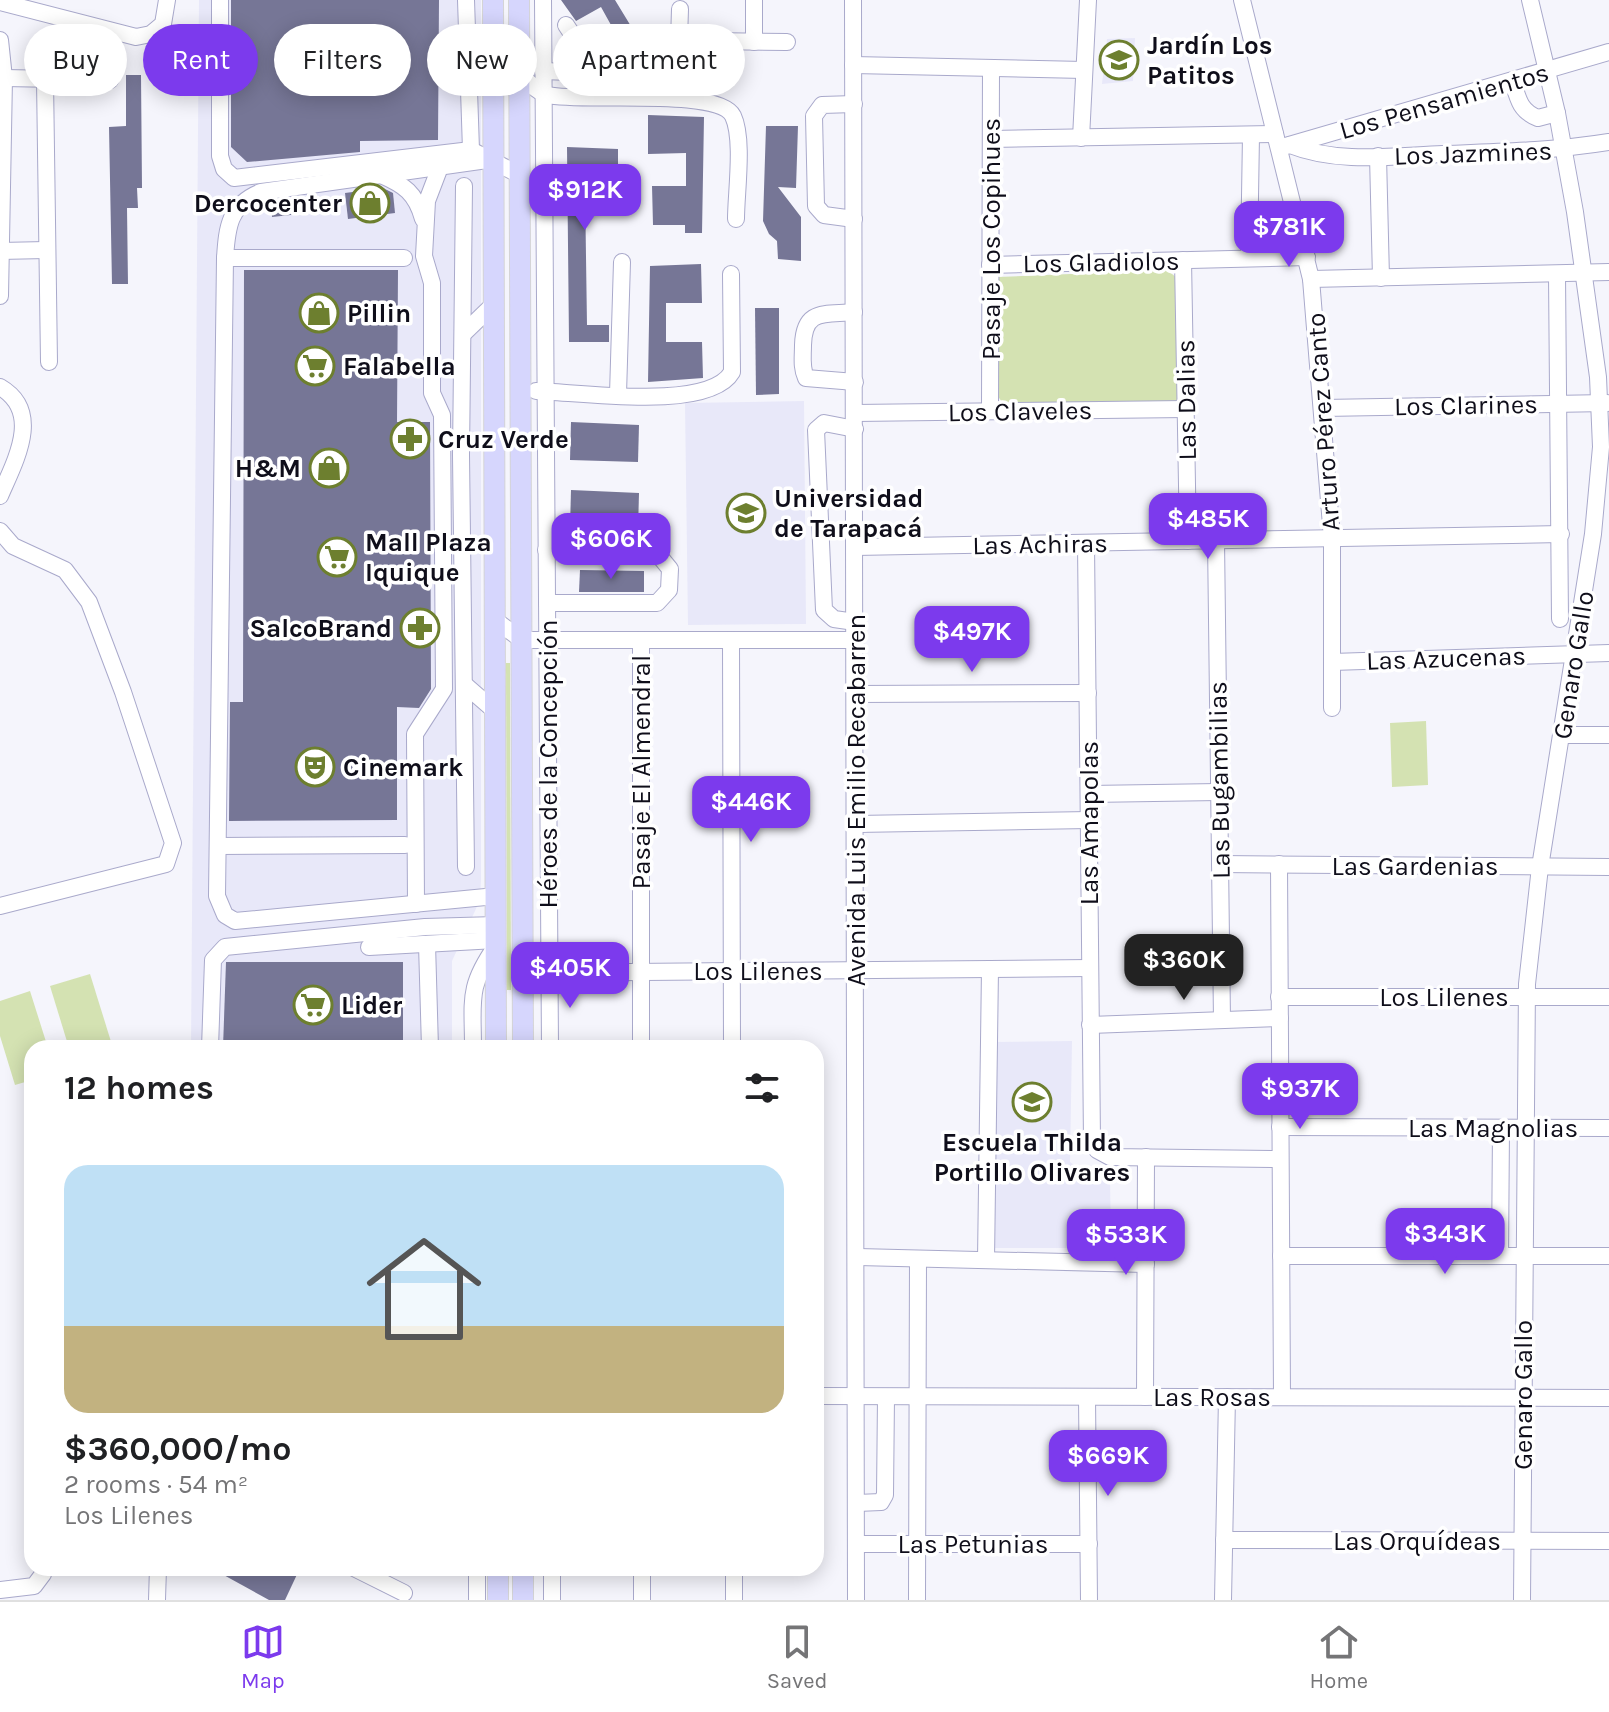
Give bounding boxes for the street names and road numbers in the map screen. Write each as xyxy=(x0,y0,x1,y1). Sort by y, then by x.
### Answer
street label: Los Pensamientos xyxy=(1336,57,1552,146)
street label: Pasaje Los Copihues xyxy=(976,118,1007,360)
street label: Los Jazmines xyxy=(1393,135,1553,172)
street label: Los Gladiolos xyxy=(1022,246,1180,279)
street label: Arturo Pérez Canto xyxy=(1300,312,1347,532)
street label: Las Dalias xyxy=(1170,339,1203,461)
street label: Los Clarines xyxy=(1394,389,1538,422)
street label: Los Claveles xyxy=(948,395,1092,428)
street label: Las Achiras xyxy=(972,528,1108,561)
street label: Genaro Gallo xyxy=(1546,589,1601,741)
street label: Avenida Luis Emilio Recabarren xyxy=(841,614,872,986)
street label: Héroes de la Concepción xyxy=(533,619,564,909)
street label: Las Azucenas xyxy=(1366,640,1526,677)
street label: Pasaje El Almendral xyxy=(626,655,657,889)
street label: Las Bugambilias xyxy=(1202,681,1237,879)
street label: Las Amapolas xyxy=(1074,741,1105,905)
street label: Las Gardenias xyxy=(1332,851,1498,882)
street label: Los Lilenes xyxy=(693,956,823,987)
street label: Los Lilenes xyxy=(1379,982,1509,1013)
street label: Las Magnolias xyxy=(1408,1113,1578,1144)
street label: Genaro Gallo xyxy=(1508,1320,1539,1470)
street label: Las Rosas xyxy=(1153,1382,1271,1413)
street label: Las Orquídeas xyxy=(1333,1526,1501,1557)
street label: Las Petunias xyxy=(898,1529,1048,1560)

